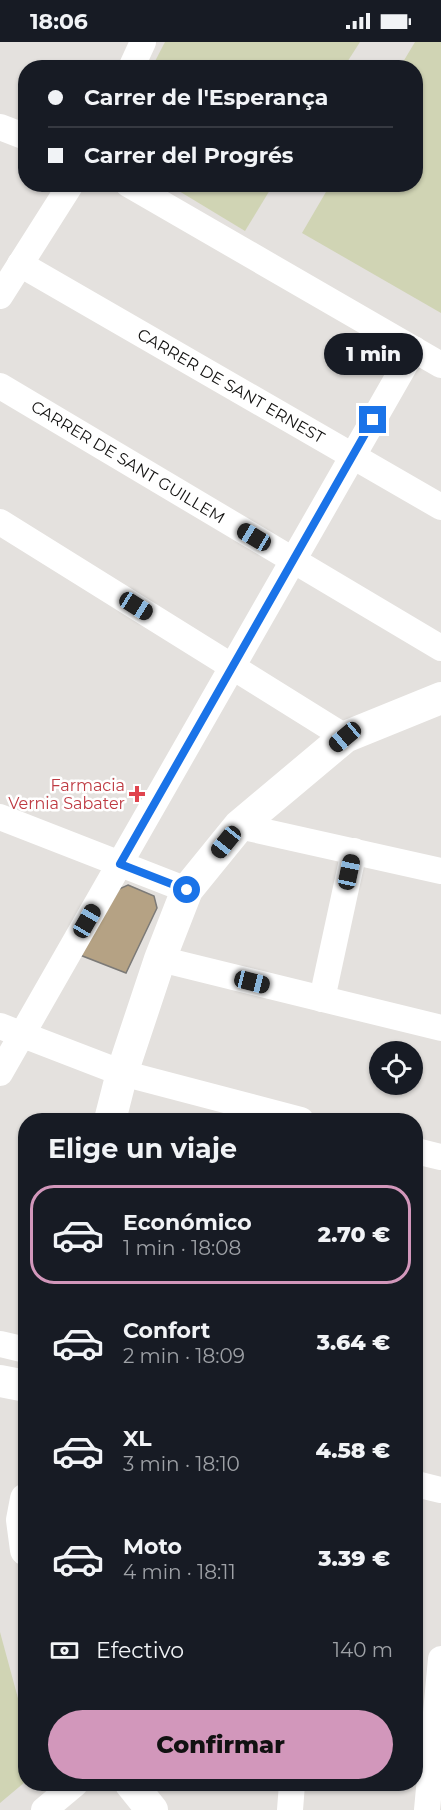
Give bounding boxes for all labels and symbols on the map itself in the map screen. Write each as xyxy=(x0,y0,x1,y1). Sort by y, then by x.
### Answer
street label: CARRER DE SANT ERNEST xyxy=(134,325,329,448)
callout: 1 min xyxy=(324,333,422,375)
street label: CARRER DE SANT GUILLEM xyxy=(28,397,228,527)
route end xyxy=(359,406,386,433)
car xyxy=(234,520,274,554)
car xyxy=(116,589,156,623)
car xyxy=(325,719,365,755)
place label: Farmacia Vernia Sabater xyxy=(8,776,125,813)
marker: Farmacia Vernia Sabater xyxy=(130,787,144,801)
car xyxy=(208,822,244,862)
car xyxy=(336,853,362,891)
route start xyxy=(173,876,200,903)
car xyxy=(70,901,104,941)
car xyxy=(232,969,272,995)

